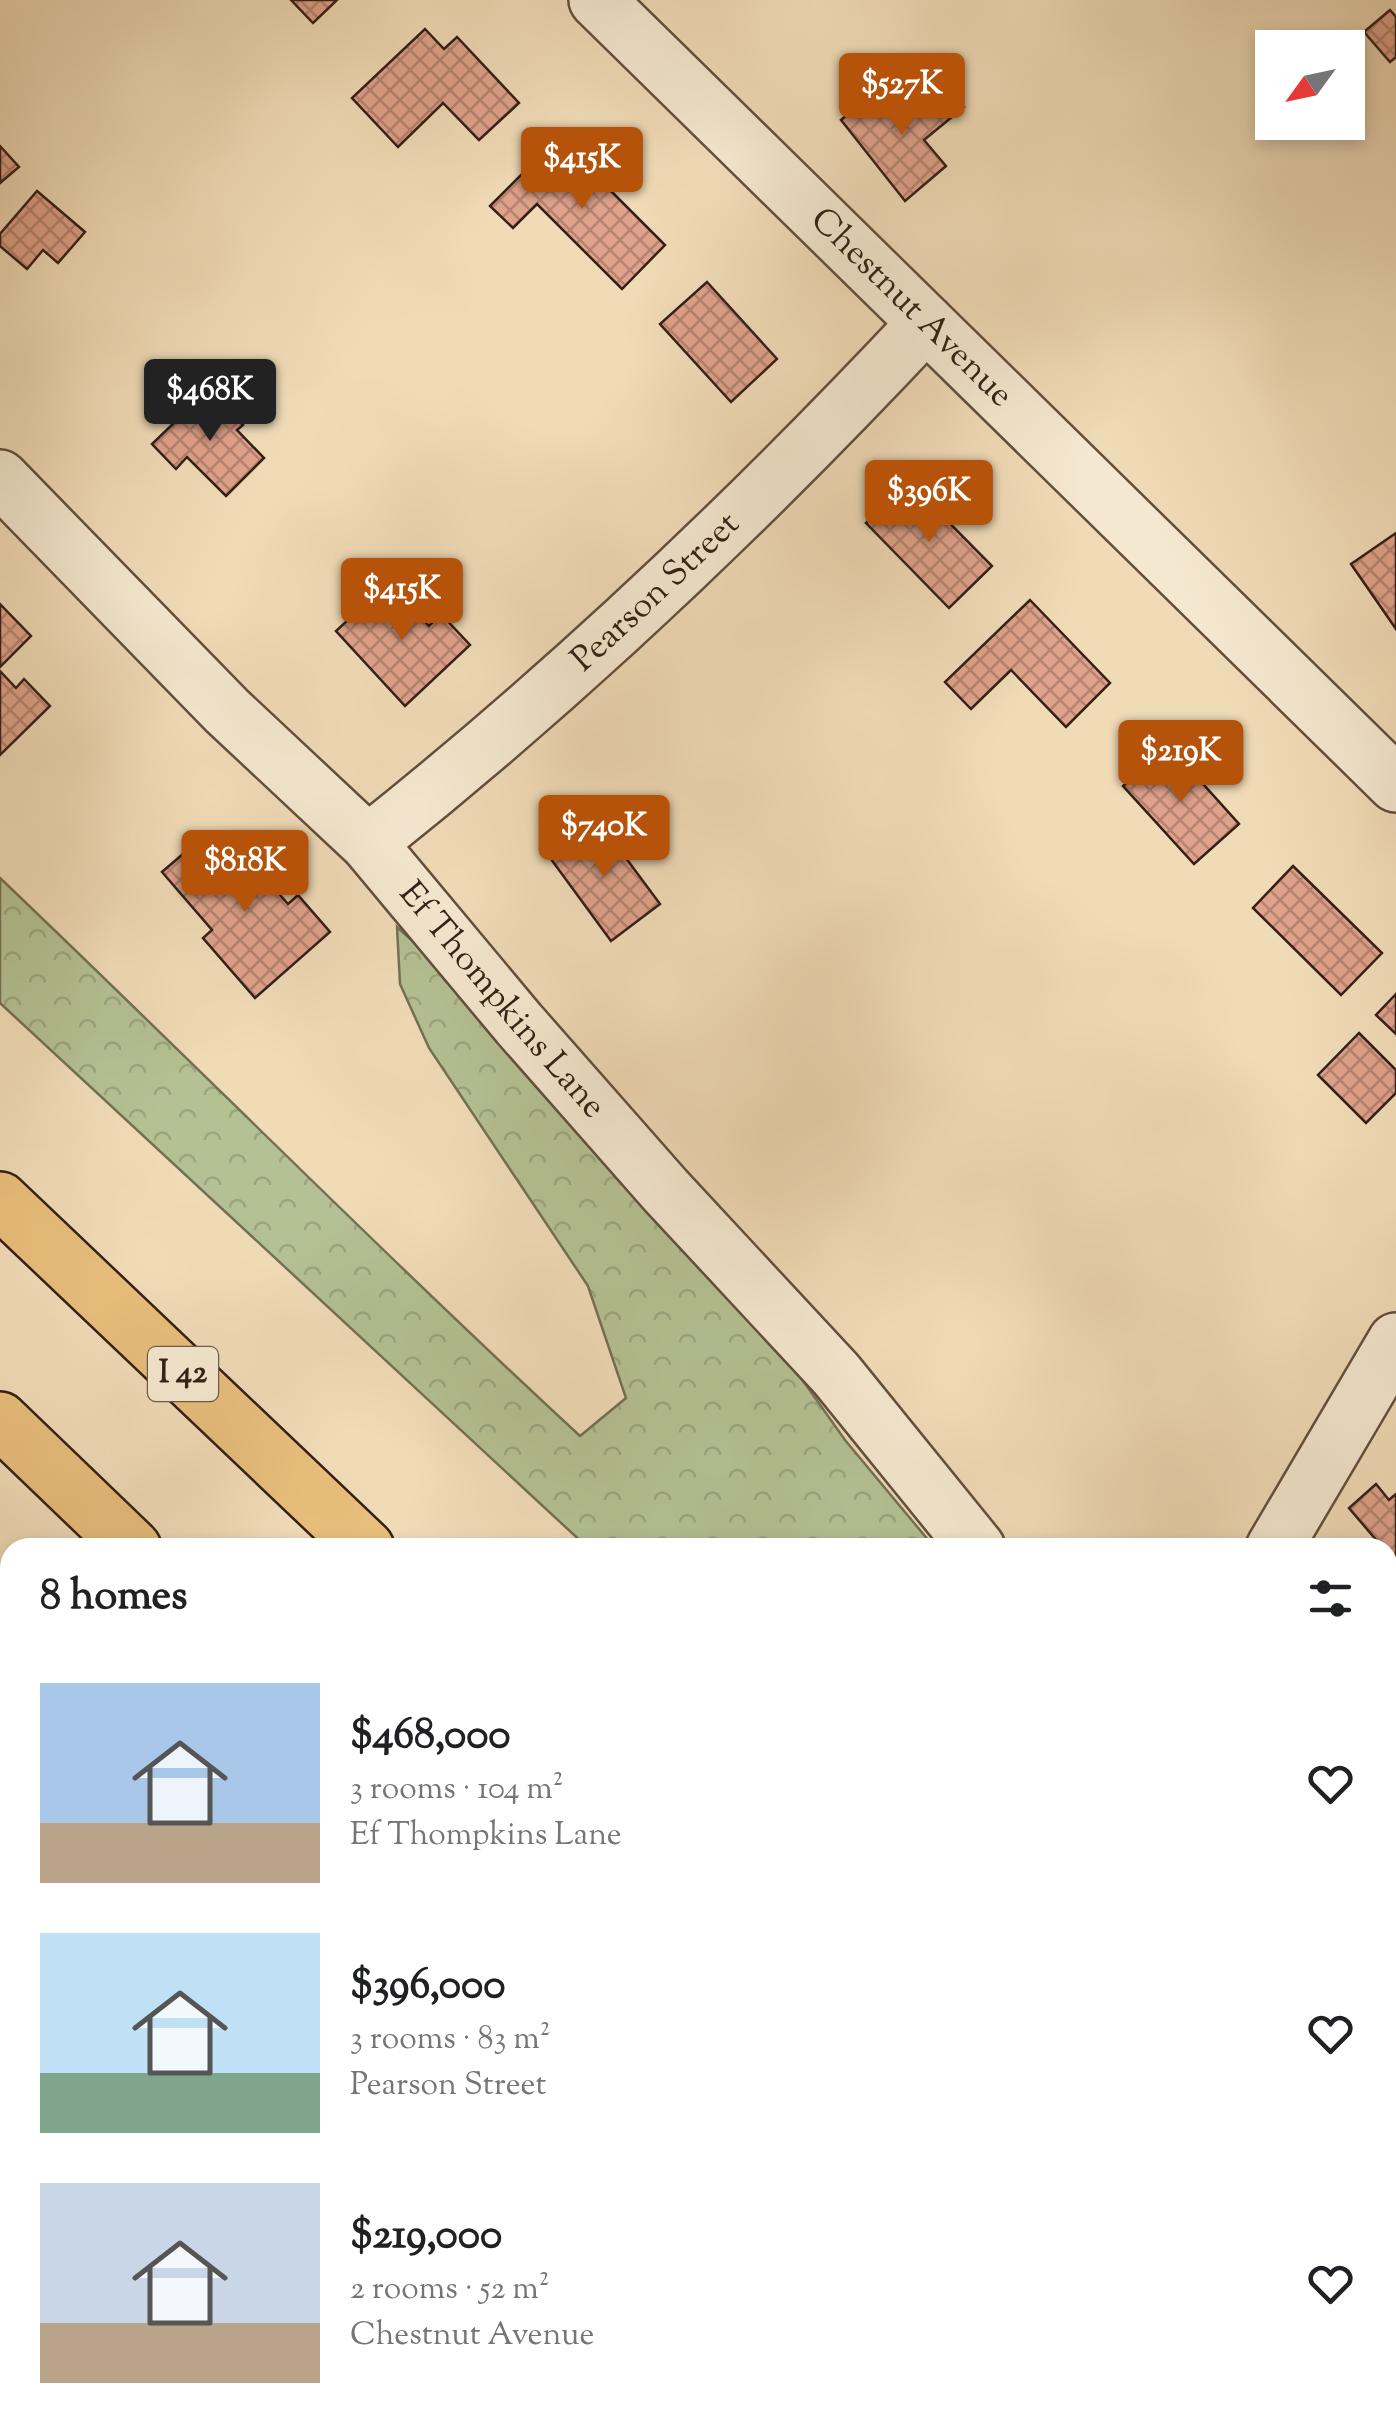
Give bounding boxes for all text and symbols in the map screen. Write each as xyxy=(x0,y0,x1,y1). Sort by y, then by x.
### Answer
north arrow xyxy=(1255,30,1365,140)
map controls xyxy=(1255,30,1365,140)
pin: $527K xyxy=(832,53,972,138)
text: $527K xyxy=(861,62,943,108)
pin: $415K xyxy=(512,127,652,212)
text: $415K xyxy=(543,136,621,182)
street label: Chestnut Avenue xyxy=(798,196,1024,420)
pin: $468K xyxy=(140,359,280,444)
text: $468K xyxy=(166,368,254,414)
pin: $396K xyxy=(859,460,999,545)
text: $396K xyxy=(887,469,971,515)
street label: Pearson Street xyxy=(561,501,752,685)
pin: $415K xyxy=(332,558,472,643)
text: $415K xyxy=(363,567,441,613)
pin: $219K xyxy=(1111,720,1251,805)
text: $219K xyxy=(1140,729,1222,775)
pin: $740K xyxy=(534,795,674,880)
text: $740K xyxy=(561,804,647,850)
pin: $818K xyxy=(175,830,315,915)
text: $818K xyxy=(203,839,287,885)
street label: Ef Thompkins Lane xyxy=(385,871,617,1131)
road number: I 42 xyxy=(148,1347,218,1401)
text: 8 homes xyxy=(40,1568,188,1628)
icon: filters xyxy=(1303,1571,1358,1626)
text: $468,000 xyxy=(350,1707,511,1767)
icon: home xyxy=(120,1723,240,1843)
icon: heart xyxy=(1303,1756,1358,1811)
text: 3 rooms · 104 m² xyxy=(350,1767,564,1813)
text: Ef Thompkins Lane xyxy=(350,1813,622,1859)
text: $396,000 xyxy=(350,1957,505,2017)
icon: home xyxy=(120,1973,240,2093)
icon: heart xyxy=(1303,2006,1358,2061)
text: 3 rooms · 83 m² xyxy=(350,2017,550,2063)
text: Pearson Street xyxy=(350,2063,546,2109)
text: $219,000 xyxy=(350,2207,502,2267)
icon: home xyxy=(120,2223,240,2343)
icon: heart xyxy=(1303,2256,1358,2311)
text: 2 rooms · 52 m² xyxy=(350,2267,550,2313)
text: Chestnut Avenue xyxy=(350,2313,594,2359)

